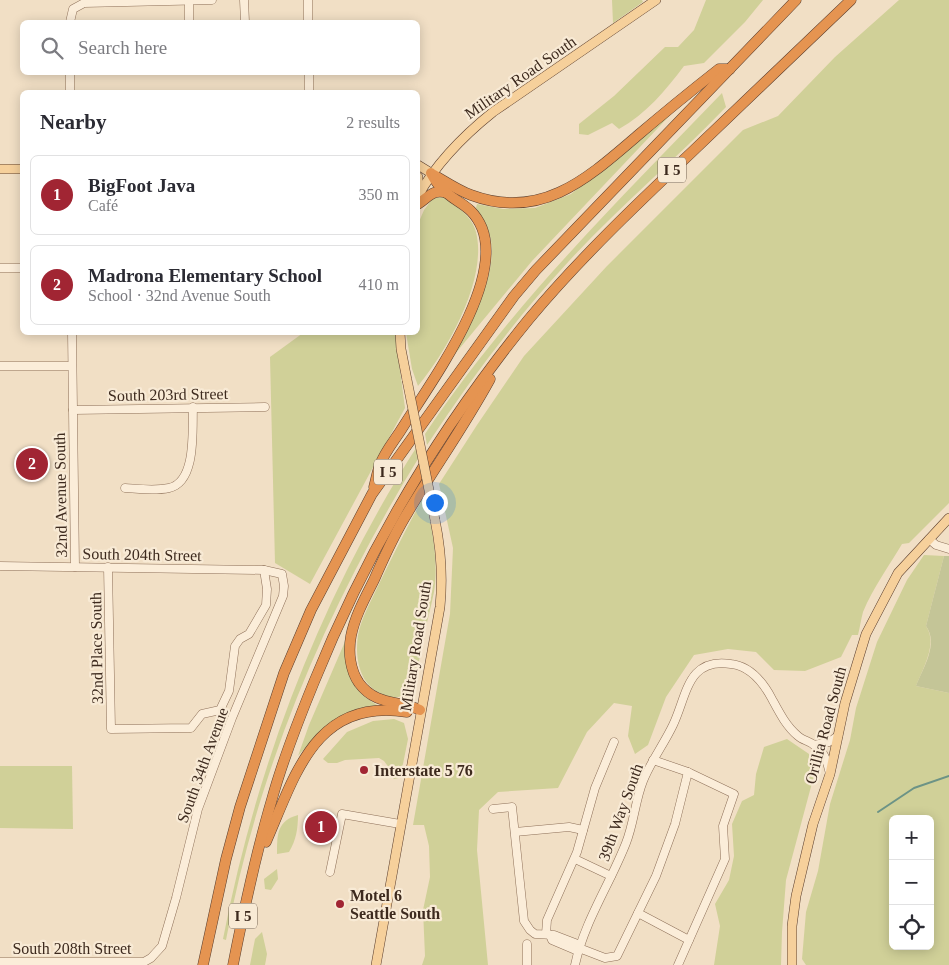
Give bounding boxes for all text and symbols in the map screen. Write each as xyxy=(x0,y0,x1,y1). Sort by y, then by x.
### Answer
search box xyxy=(20,20,420,75)
street label: Military Road South xyxy=(462,33,580,123)
icon: search xyxy=(38,34,66,62)
text: Search here xyxy=(78,37,167,58)
text: Nearby xyxy=(40,110,107,134)
text: 2 results xyxy=(346,114,400,131)
road number: I 5 xyxy=(658,158,686,182)
text: BigFoot Java xyxy=(88,175,195,196)
text: 1 xyxy=(53,186,61,203)
text: 350 m xyxy=(359,186,399,203)
text: Café xyxy=(88,197,118,214)
text: Madrona Elementary School xyxy=(88,265,322,286)
text: 2 xyxy=(53,276,61,293)
text: 410 m xyxy=(359,276,399,293)
text: School · 32nd Avenue South xyxy=(88,287,271,304)
street label: South 203rd Street xyxy=(108,385,229,404)
street label: 32nd Avenue South xyxy=(51,432,70,558)
pin: 2 xyxy=(16,445,48,483)
road number: I 5 xyxy=(374,460,402,484)
your location xyxy=(422,490,448,516)
street label: South 204th Street xyxy=(82,545,202,564)
street label: Military Road South xyxy=(397,580,435,713)
street label: 32nd Place South xyxy=(87,592,106,704)
street label: Orillia Road South xyxy=(802,665,849,786)
street label: South 34th Avenue xyxy=(174,705,231,825)
street label: 39th Way South xyxy=(595,761,647,864)
place label: Interstate 5 76 xyxy=(374,762,473,779)
marker: Interstate 5 76 xyxy=(358,764,370,776)
pin: 1 xyxy=(305,808,337,846)
map controls xyxy=(889,815,934,950)
button: + xyxy=(889,815,934,860)
button: − xyxy=(889,860,934,905)
place label: Motel 6 Seattle South xyxy=(350,887,440,922)
marker: Motel 6 Seattle South xyxy=(334,898,346,910)
road number: I 5 xyxy=(229,904,257,928)
button: locate xyxy=(889,905,934,950)
street label: South 208th Street xyxy=(12,940,132,957)

